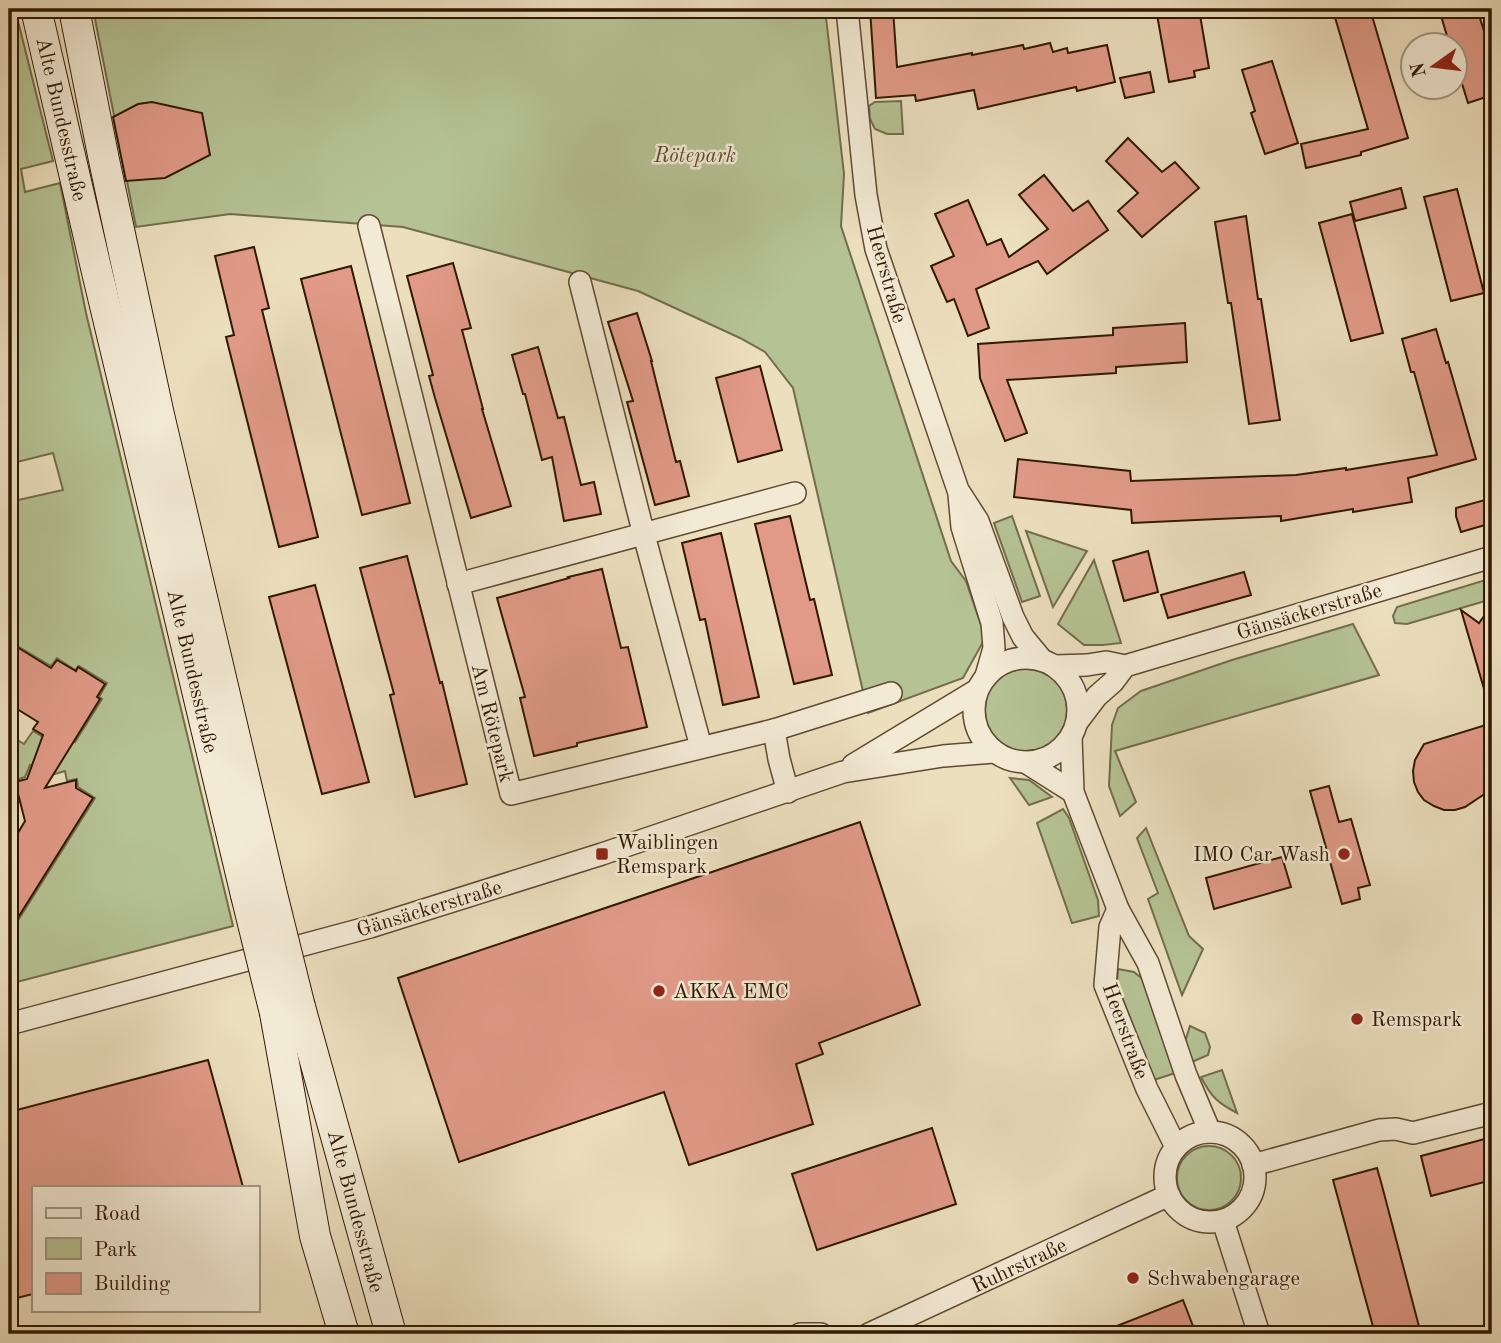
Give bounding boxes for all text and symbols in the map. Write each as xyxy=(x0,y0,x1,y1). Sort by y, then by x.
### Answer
north arrow xyxy=(1400,32,1470,102)
street label: Alte Bundesstraße xyxy=(31,35,90,203)
text: N xyxy=(1409,60,1431,79)
park label: Rötepark xyxy=(653,146,736,167)
street label: Heerstraße xyxy=(862,223,910,326)
street label: Gänsäckerstraße xyxy=(1234,580,1385,645)
street label: Alte Bundesstraße xyxy=(162,587,221,755)
street label: Am Rötepark xyxy=(467,662,516,785)
place label: Waiblingen Remspark xyxy=(616,833,719,878)
place label: IMO Car Wash xyxy=(1193,845,1330,866)
marker: Waiblingen Remspark xyxy=(594,846,610,862)
marker: IMO Car Wash xyxy=(1336,846,1352,862)
street label: Gänsäckerstraße xyxy=(354,877,505,942)
street label: Heerstraße xyxy=(1098,981,1152,1082)
place label: AKKA EMC xyxy=(673,982,789,1003)
marker: AKKA EMC xyxy=(651,983,667,999)
place label: Remspark xyxy=(1371,1010,1462,1031)
marker: Remspark xyxy=(1349,1011,1365,1027)
street label: Alte Bundesstraße xyxy=(323,1128,386,1295)
legend xyxy=(32,1186,259,1312)
text: Road xyxy=(94,1204,141,1225)
street label: Ruhrstraße xyxy=(969,1235,1070,1298)
text: Park xyxy=(94,1240,137,1261)
place label: Schwabengarage xyxy=(1147,1269,1300,1290)
marker: Schwabengarage xyxy=(1125,1270,1141,1286)
text: Building xyxy=(94,1274,171,1295)

